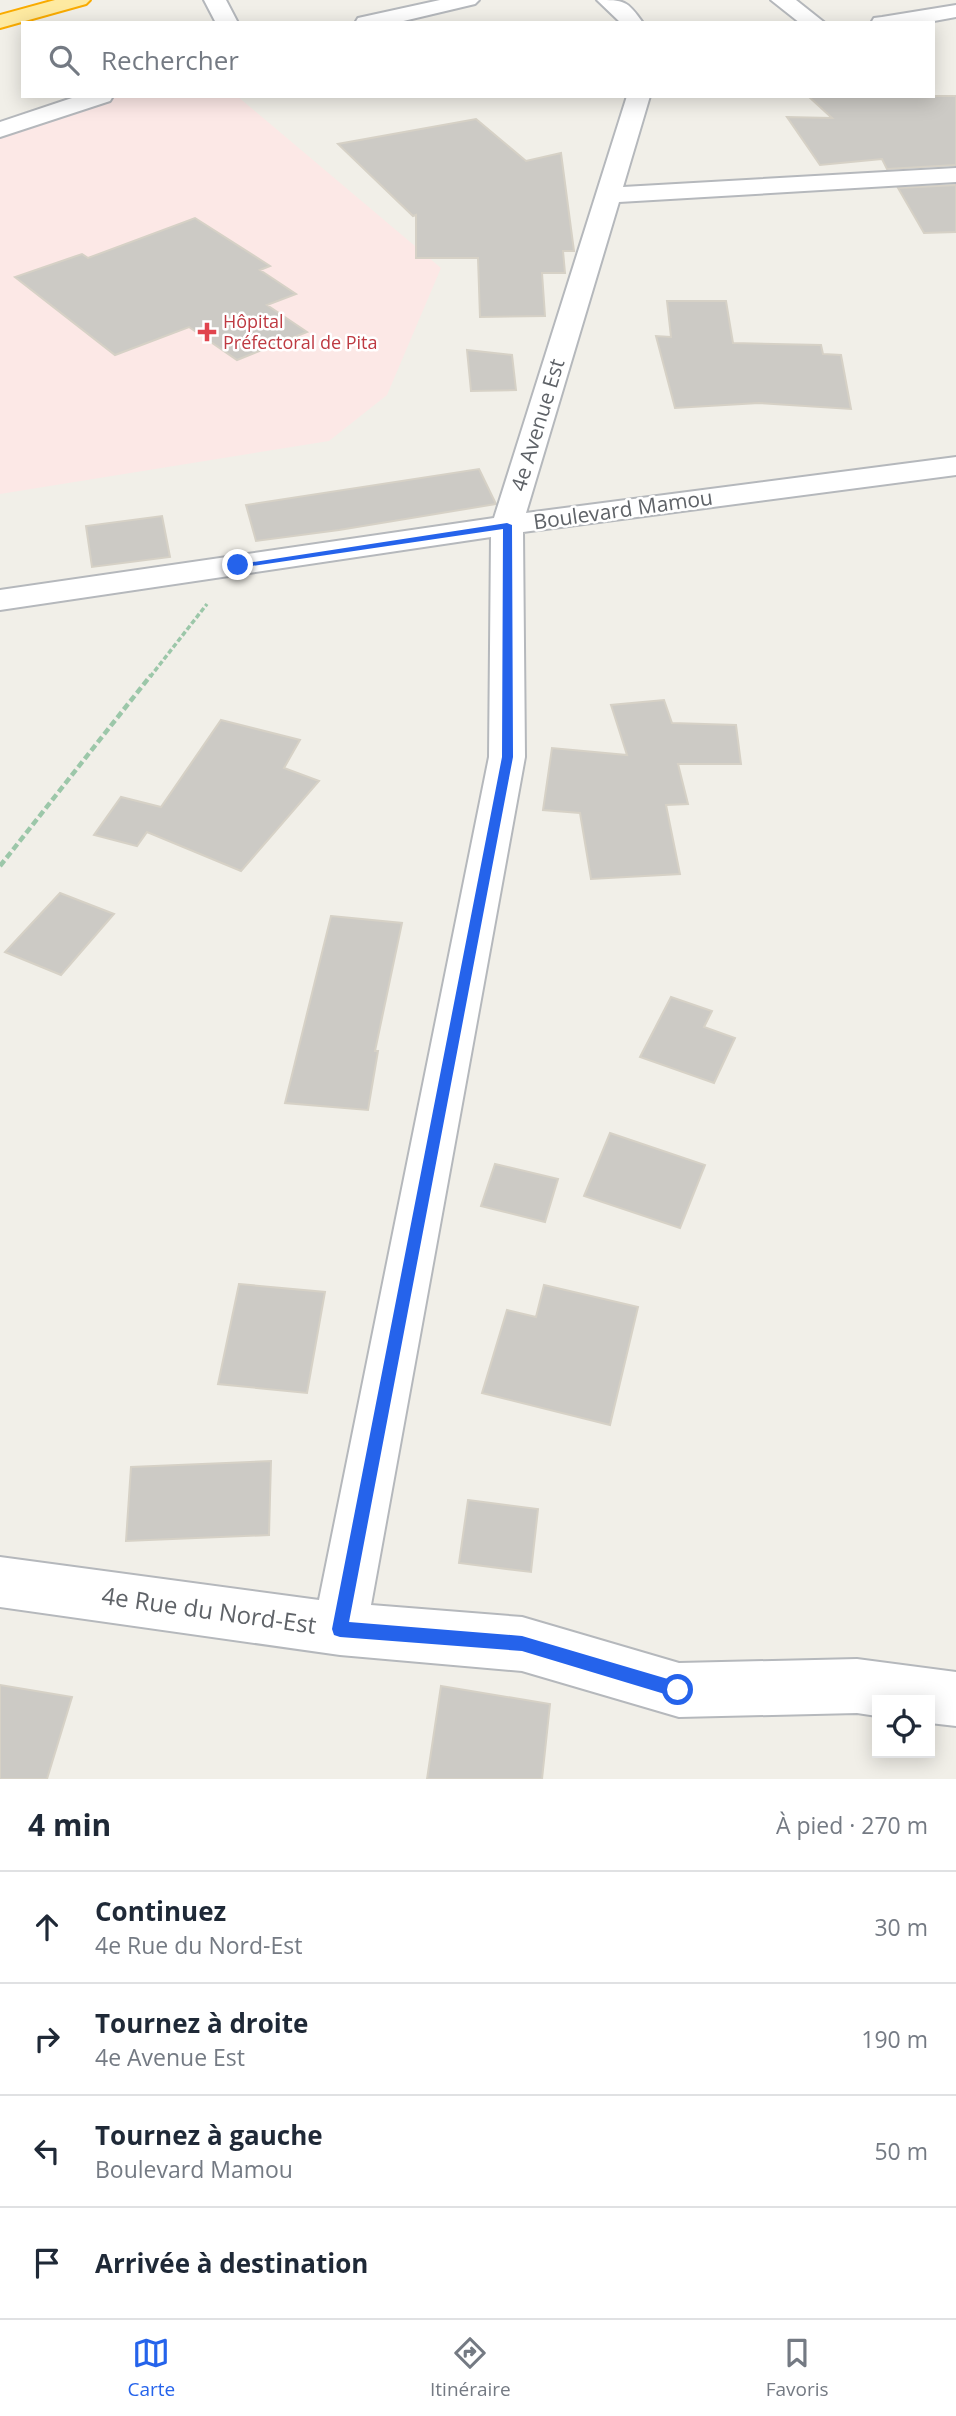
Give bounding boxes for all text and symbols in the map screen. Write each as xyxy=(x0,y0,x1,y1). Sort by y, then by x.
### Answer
search box xyxy=(21,21,935,98)
icon: search xyxy=(45,41,83,79)
text: Rechercher xyxy=(101,42,239,78)
place label: Hôpital Préfectoral de Pita xyxy=(223,309,378,354)
marker: Hôpital Préfectoral de Pita xyxy=(197,322,217,342)
street label: 4e Avenue Est xyxy=(504,355,570,494)
street label: Boulevard Mamou xyxy=(531,483,714,535)
route end xyxy=(222,549,253,580)
street label: 4e Rue du Nord-Est xyxy=(100,1578,319,1641)
route start xyxy=(662,1674,693,1705)
map controls xyxy=(872,1695,935,1758)
button: locate xyxy=(872,1695,935,1758)
text: 4 min xyxy=(28,1804,111,1845)
text: À pied · 270 m xyxy=(776,1809,928,1841)
text: Continuez xyxy=(95,1893,226,1929)
icon: ahead xyxy=(28,1908,66,1946)
text: 30 m xyxy=(874,1911,928,1943)
text: 4e Rue du Nord-Est xyxy=(95,1929,302,1961)
text: Tournez à droite xyxy=(95,2005,308,2041)
icon: right xyxy=(28,2020,66,2058)
text: 190 m xyxy=(861,2023,928,2055)
text: 4e Avenue Est xyxy=(95,2041,245,2073)
text: Tournez à gauche xyxy=(95,2117,323,2153)
icon: left xyxy=(28,2132,66,2170)
text: 50 m xyxy=(874,2135,928,2167)
text: Boulevard Mamou xyxy=(95,2153,293,2185)
icon: arrive xyxy=(28,2244,66,2282)
text: Arrivée à destination xyxy=(95,2245,368,2281)
tab: Carte xyxy=(127,2334,175,2402)
tab: Itinéraire xyxy=(430,2334,511,2402)
tab: Favoris xyxy=(766,2334,829,2402)

